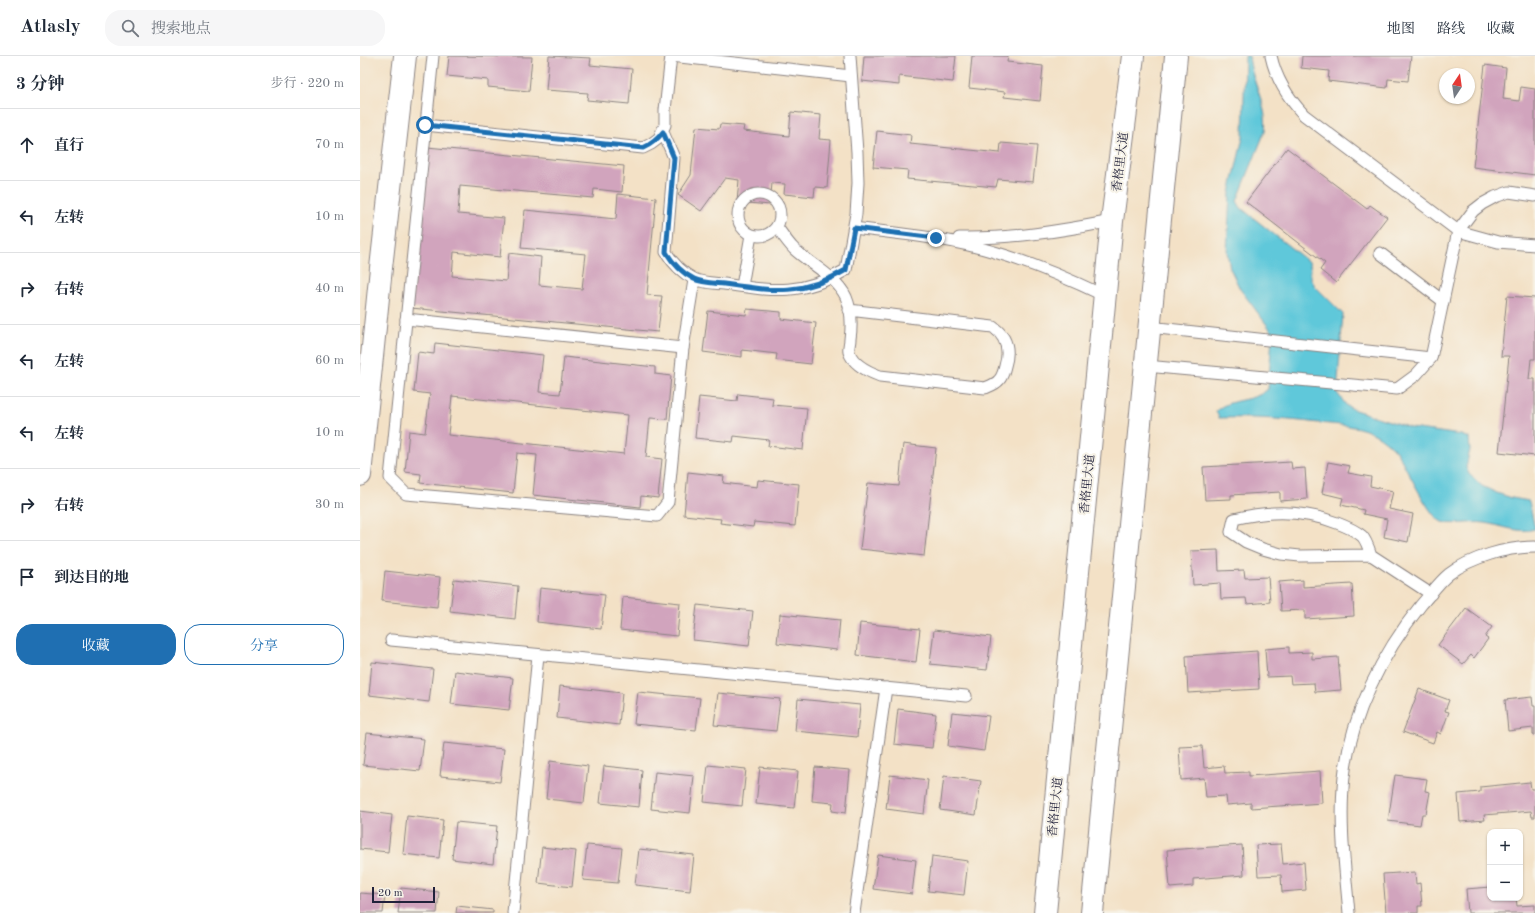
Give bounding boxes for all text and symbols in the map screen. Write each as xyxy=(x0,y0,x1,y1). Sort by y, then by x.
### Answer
search box xyxy=(105,10,385,46)
icon: search xyxy=(119,17,141,39)
text: Atlasly xyxy=(20,18,81,37)
text: 搜索地点 xyxy=(151,22,211,37)
text: 地图 xyxy=(1387,22,1415,36)
text: 路线 xyxy=(1437,22,1465,36)
text: 收藏 xyxy=(1487,22,1515,36)
north arrow xyxy=(1439,68,1475,104)
text: 3 分钟 xyxy=(16,76,65,93)
text: 步行 · 220 m xyxy=(270,77,344,90)
route start xyxy=(416,116,434,134)
street label: 香格里大道 xyxy=(1109,131,1131,193)
icon: ahead xyxy=(16,134,38,156)
text: 70 m xyxy=(315,138,344,151)
text: 直行 xyxy=(54,139,84,154)
icon: left xyxy=(16,206,38,228)
text: 10 m xyxy=(315,210,344,223)
text: 左转 xyxy=(54,211,84,226)
route end xyxy=(927,229,945,247)
icon: right xyxy=(16,278,38,300)
text: 40 m xyxy=(315,282,344,295)
text: 右转 xyxy=(54,283,84,298)
icon: left xyxy=(16,350,38,372)
text: 60 m xyxy=(315,354,344,367)
text: 左转 xyxy=(54,355,84,370)
icon: left xyxy=(16,422,38,444)
text: 10 m xyxy=(315,426,344,439)
text: 左转 xyxy=(54,427,84,442)
street label: 香格里大道 xyxy=(1077,453,1097,515)
icon: right xyxy=(16,494,38,516)
text: 30 m xyxy=(315,498,344,511)
text: 右转 xyxy=(54,499,84,514)
icon: arrive xyxy=(16,566,38,588)
text: 到达目的地 xyxy=(54,571,129,586)
button: 收藏 xyxy=(16,624,176,665)
button: 分享 xyxy=(184,624,344,665)
street label: 香格里大道 xyxy=(1045,776,1065,838)
map controls xyxy=(1487,829,1523,901)
button: + xyxy=(1487,829,1523,865)
button: − xyxy=(1487,865,1523,901)
scale bar xyxy=(372,885,435,904)
text: 20 m xyxy=(378,888,403,899)

